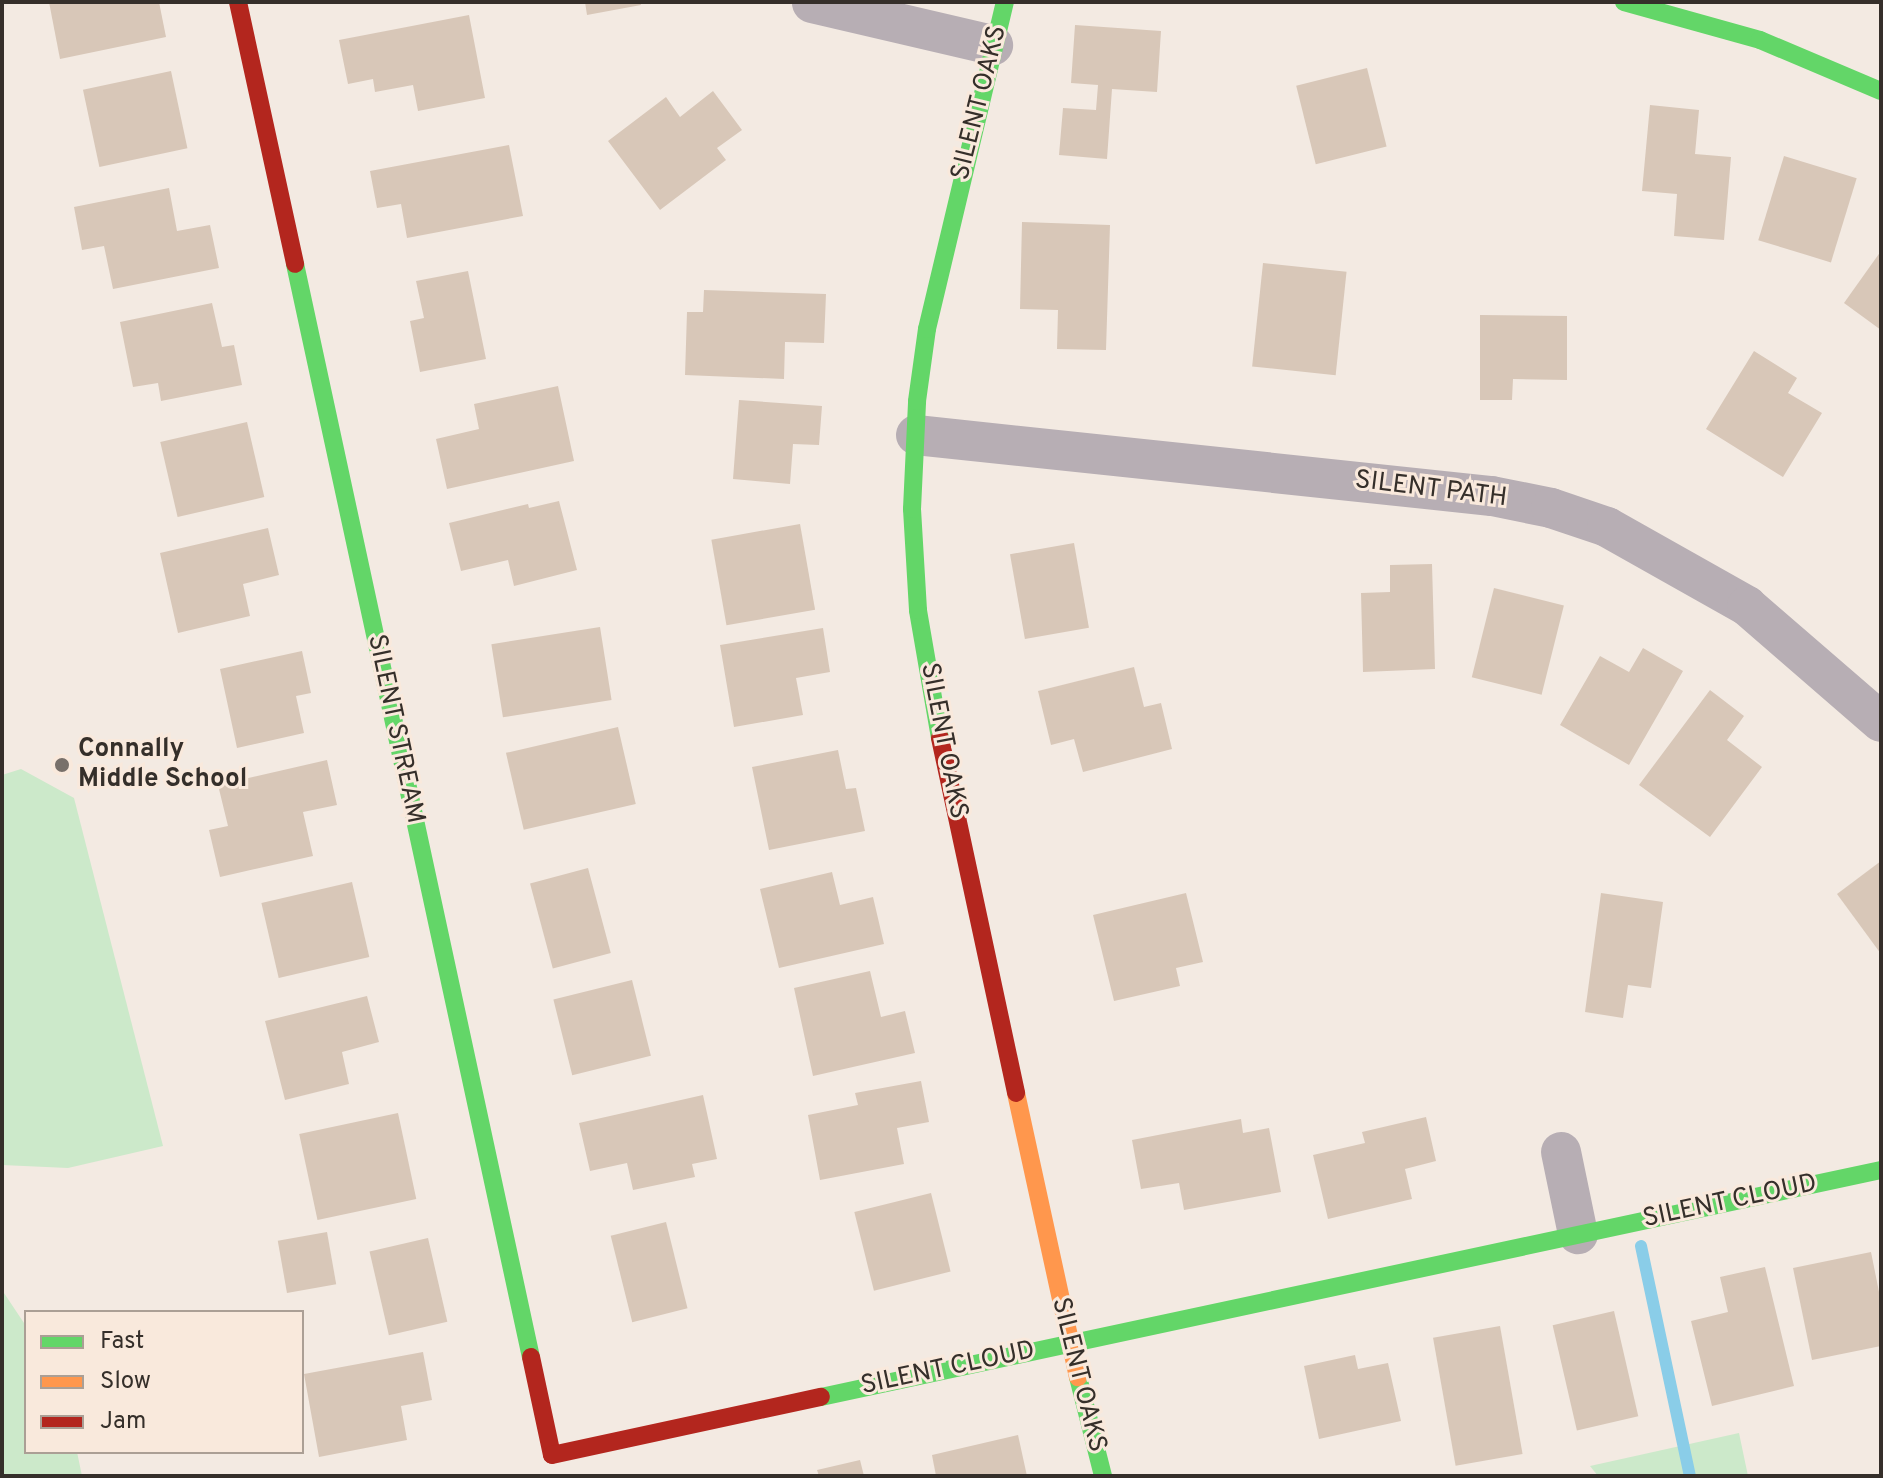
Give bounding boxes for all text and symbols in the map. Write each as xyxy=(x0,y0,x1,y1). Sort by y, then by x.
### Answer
street label: SILENT OAKS xyxy=(946,22,1014,184)
street label: SILENT PATH xyxy=(1353,465,1509,515)
street label: SILENT STREAM xyxy=(360,631,430,827)
street label: SILENT OAKS xyxy=(912,660,974,822)
place label: Connally Middle School xyxy=(78,734,247,796)
marker: Connally Middle School xyxy=(53,756,71,774)
street label: SILENT CLOUD xyxy=(1640,1168,1820,1236)
street label: SILENT OAKS xyxy=(1044,1294,1112,1456)
legend xyxy=(24,1310,304,1454)
text: Fast xyxy=(100,1327,144,1357)
street label: SILENT CLOUD xyxy=(858,1335,1038,1403)
text: Slow xyxy=(100,1367,151,1397)
text: Jam xyxy=(100,1407,146,1437)

